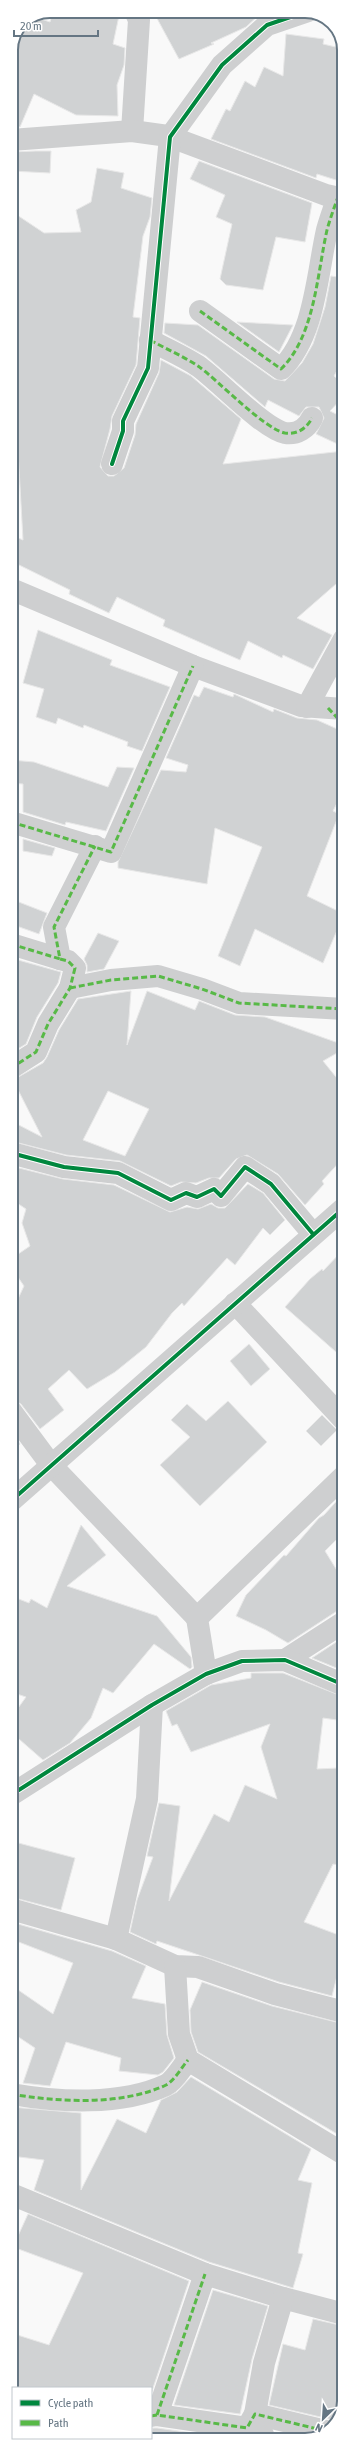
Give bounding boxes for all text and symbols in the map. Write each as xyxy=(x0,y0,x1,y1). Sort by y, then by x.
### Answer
scale bar xyxy=(14,12,98,38)
text: 20 m xyxy=(20,19,42,33)
legend xyxy=(12,2387,152,2439)
text: Cycle path xyxy=(48,2396,93,2410)
north arrow xyxy=(303,2399,343,2439)
text: Path xyxy=(48,2416,69,2430)
text: N xyxy=(313,2421,324,2435)

